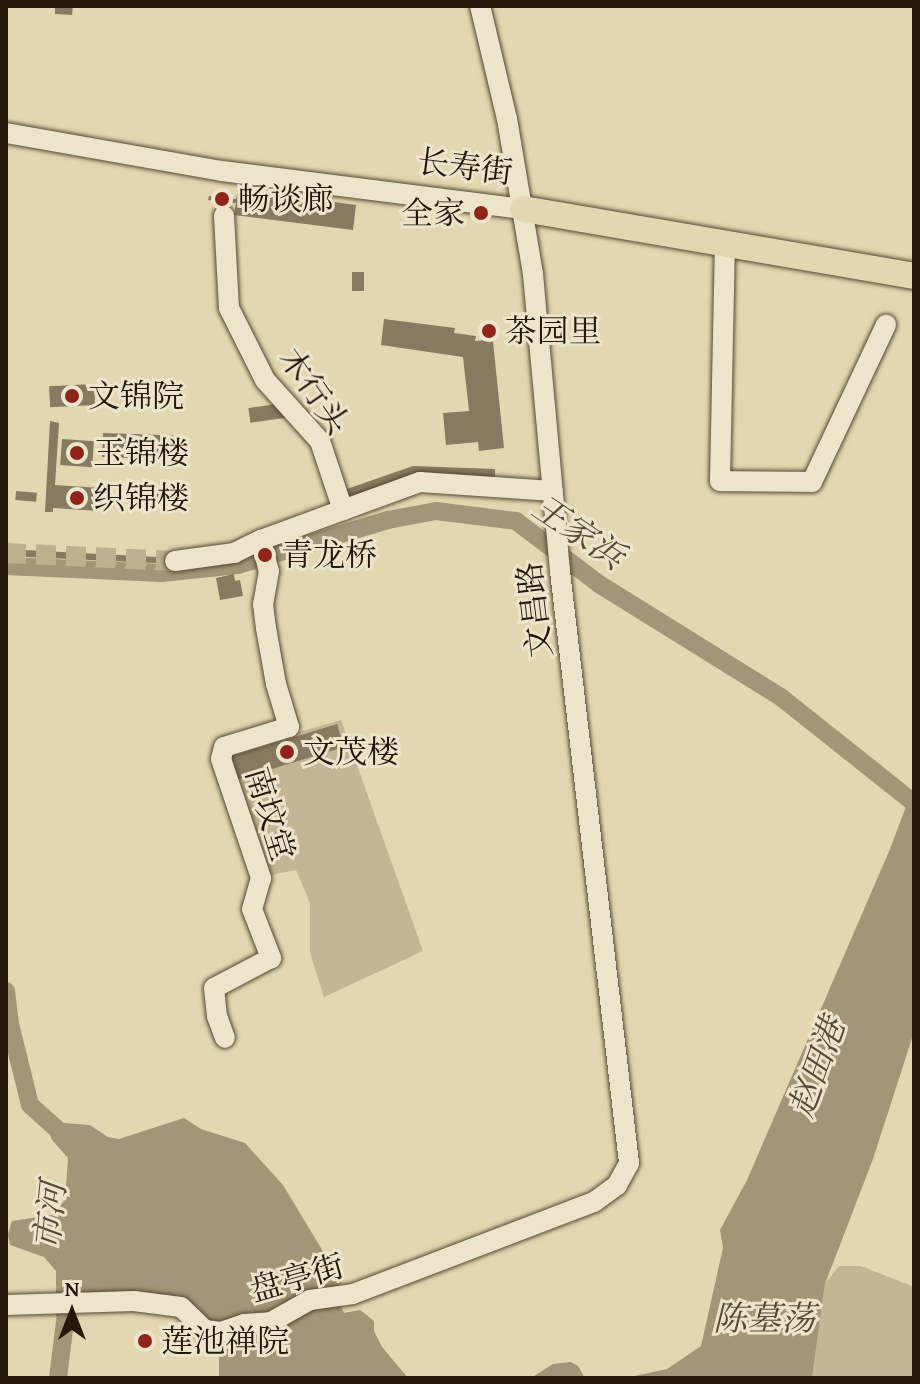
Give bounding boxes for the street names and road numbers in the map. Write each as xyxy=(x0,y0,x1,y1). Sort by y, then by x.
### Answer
street label: 长寿街 xyxy=(415,142,515,192)
street label: 木行头 xyxy=(271,341,357,441)
street label: 文昌路 xyxy=(510,560,560,660)
street label: 南坟堂 xyxy=(238,762,302,866)
street label: 盘亭街 xyxy=(246,1246,348,1310)

